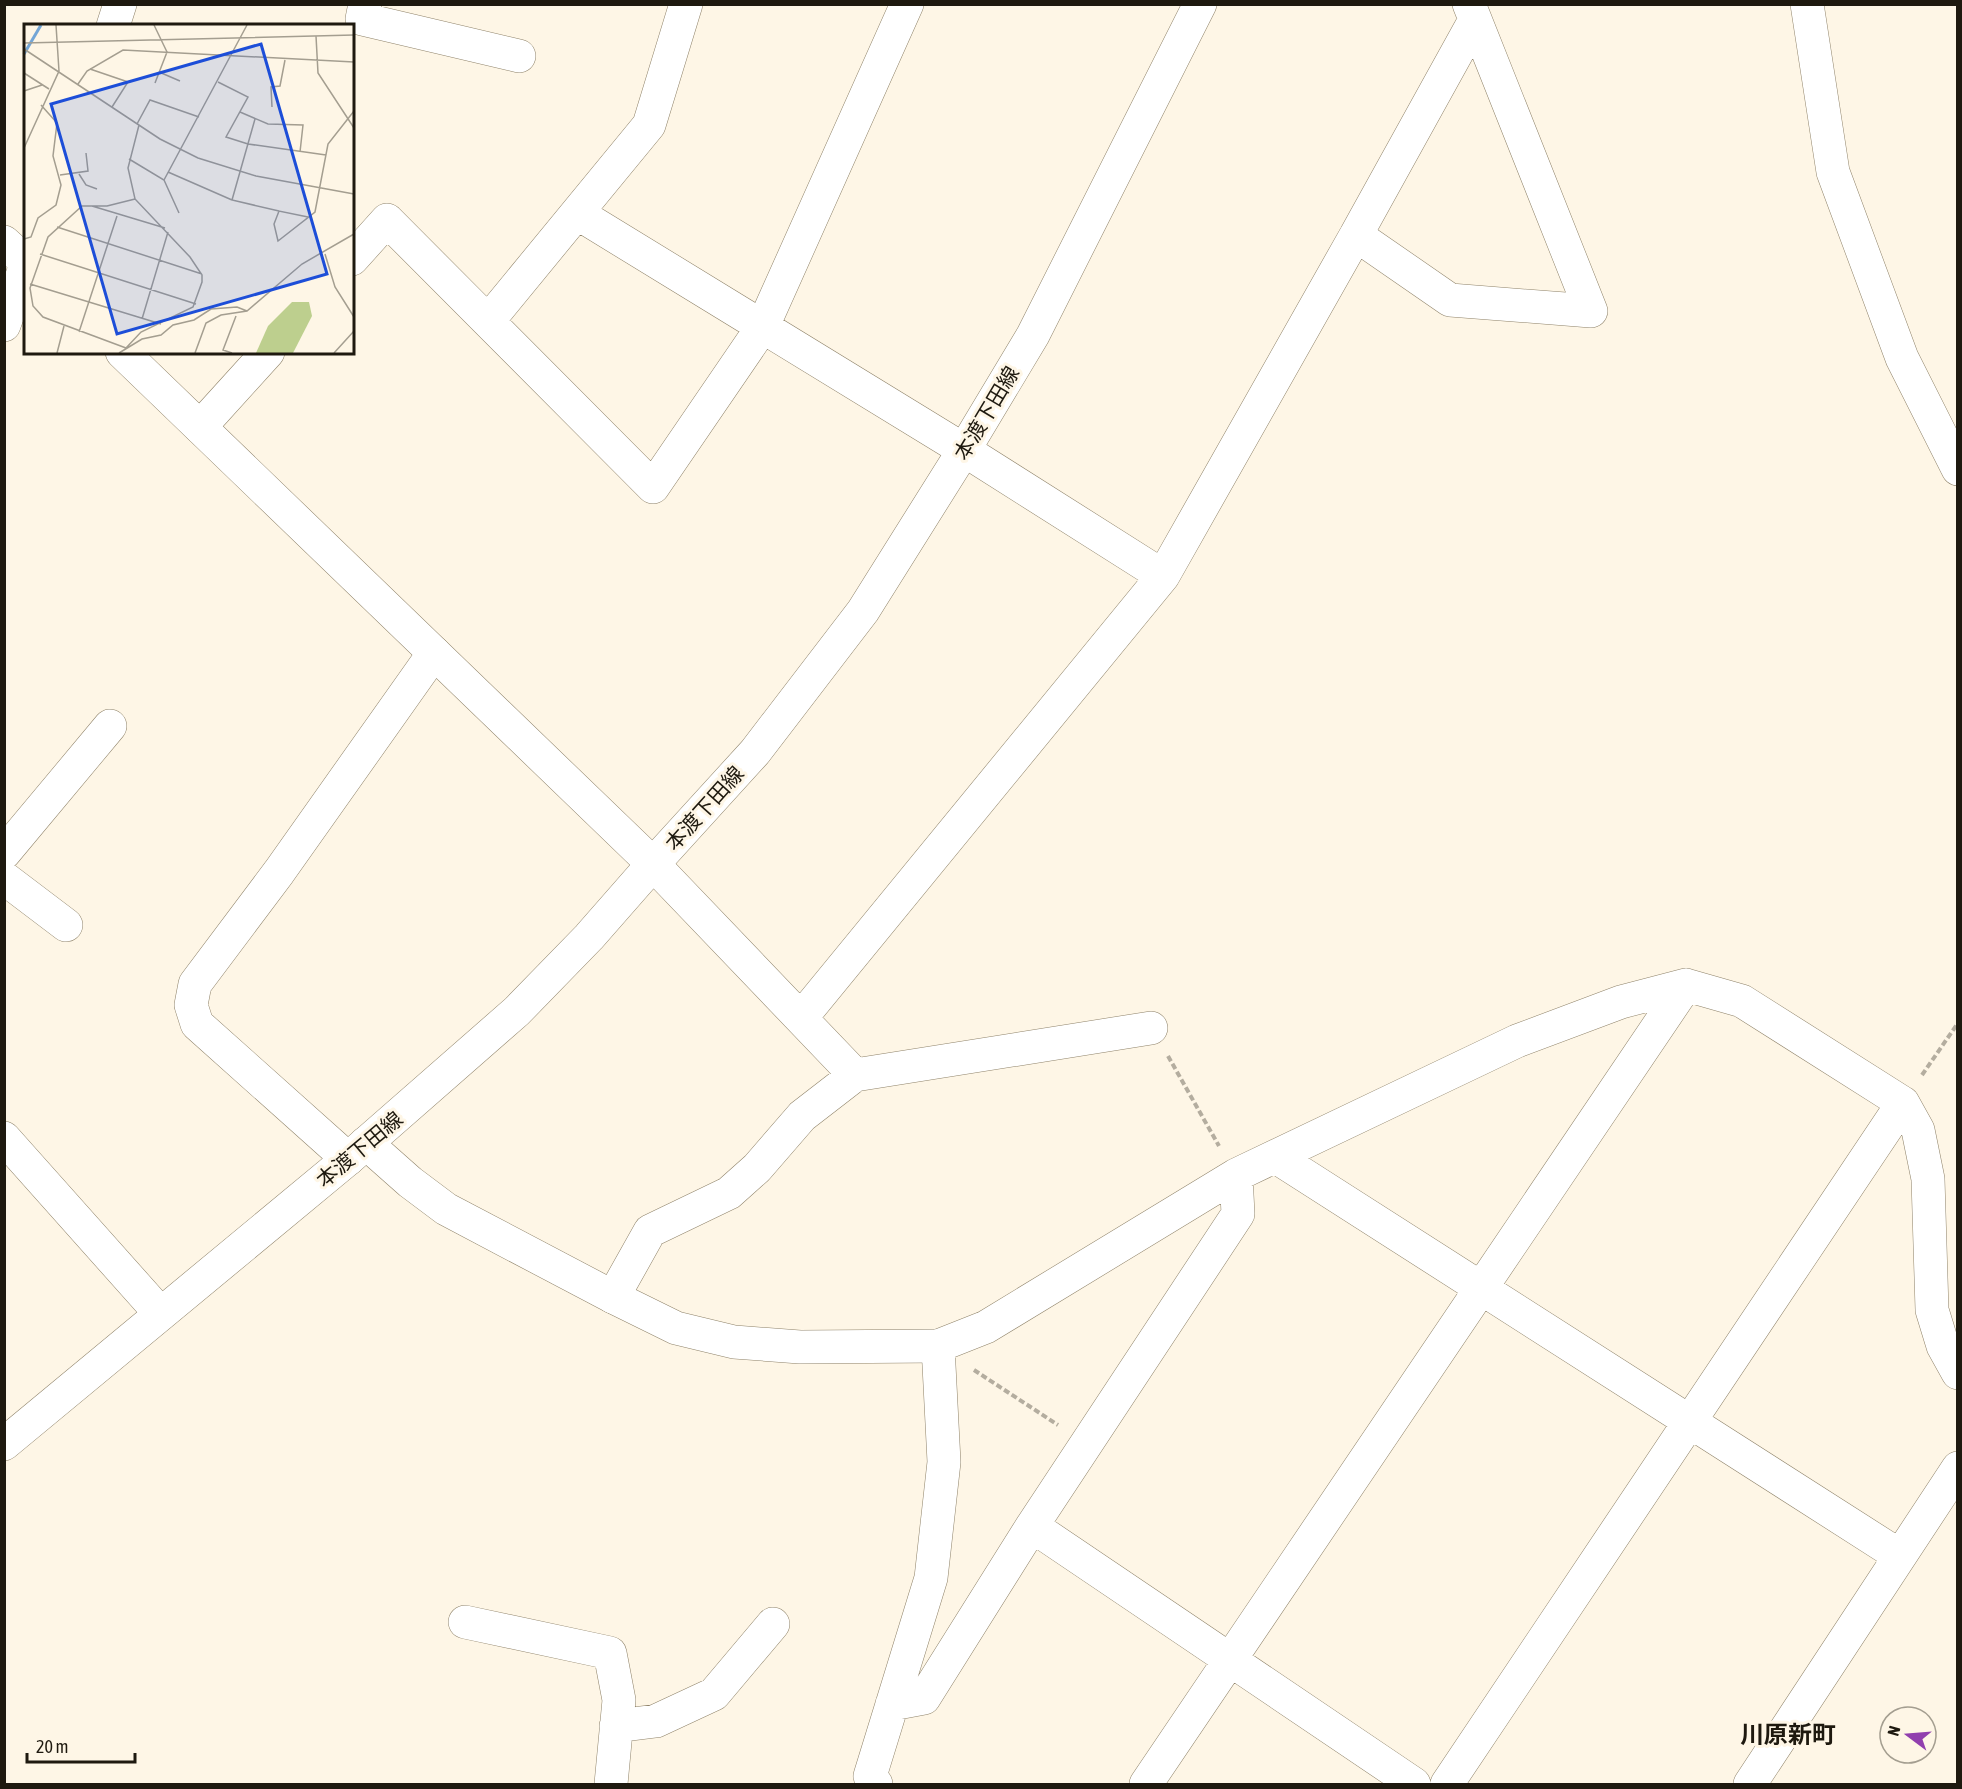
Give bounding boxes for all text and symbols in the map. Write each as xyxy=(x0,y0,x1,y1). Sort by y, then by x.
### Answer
inset map xyxy=(24,24,354,354)
street label: 本渡下田線 xyxy=(949,362,1023,464)
street label: 本渡下田線 xyxy=(660,761,748,855)
street label: 本渡下田線 xyxy=(311,1106,407,1192)
north arrow xyxy=(1878,1705,1938,1765)
district label: 川原新町 xyxy=(1740,1721,1836,1748)
text: N xyxy=(1884,1724,1904,1738)
scale bar xyxy=(27,1726,135,1764)
text: 20 m xyxy=(36,1736,68,1757)

